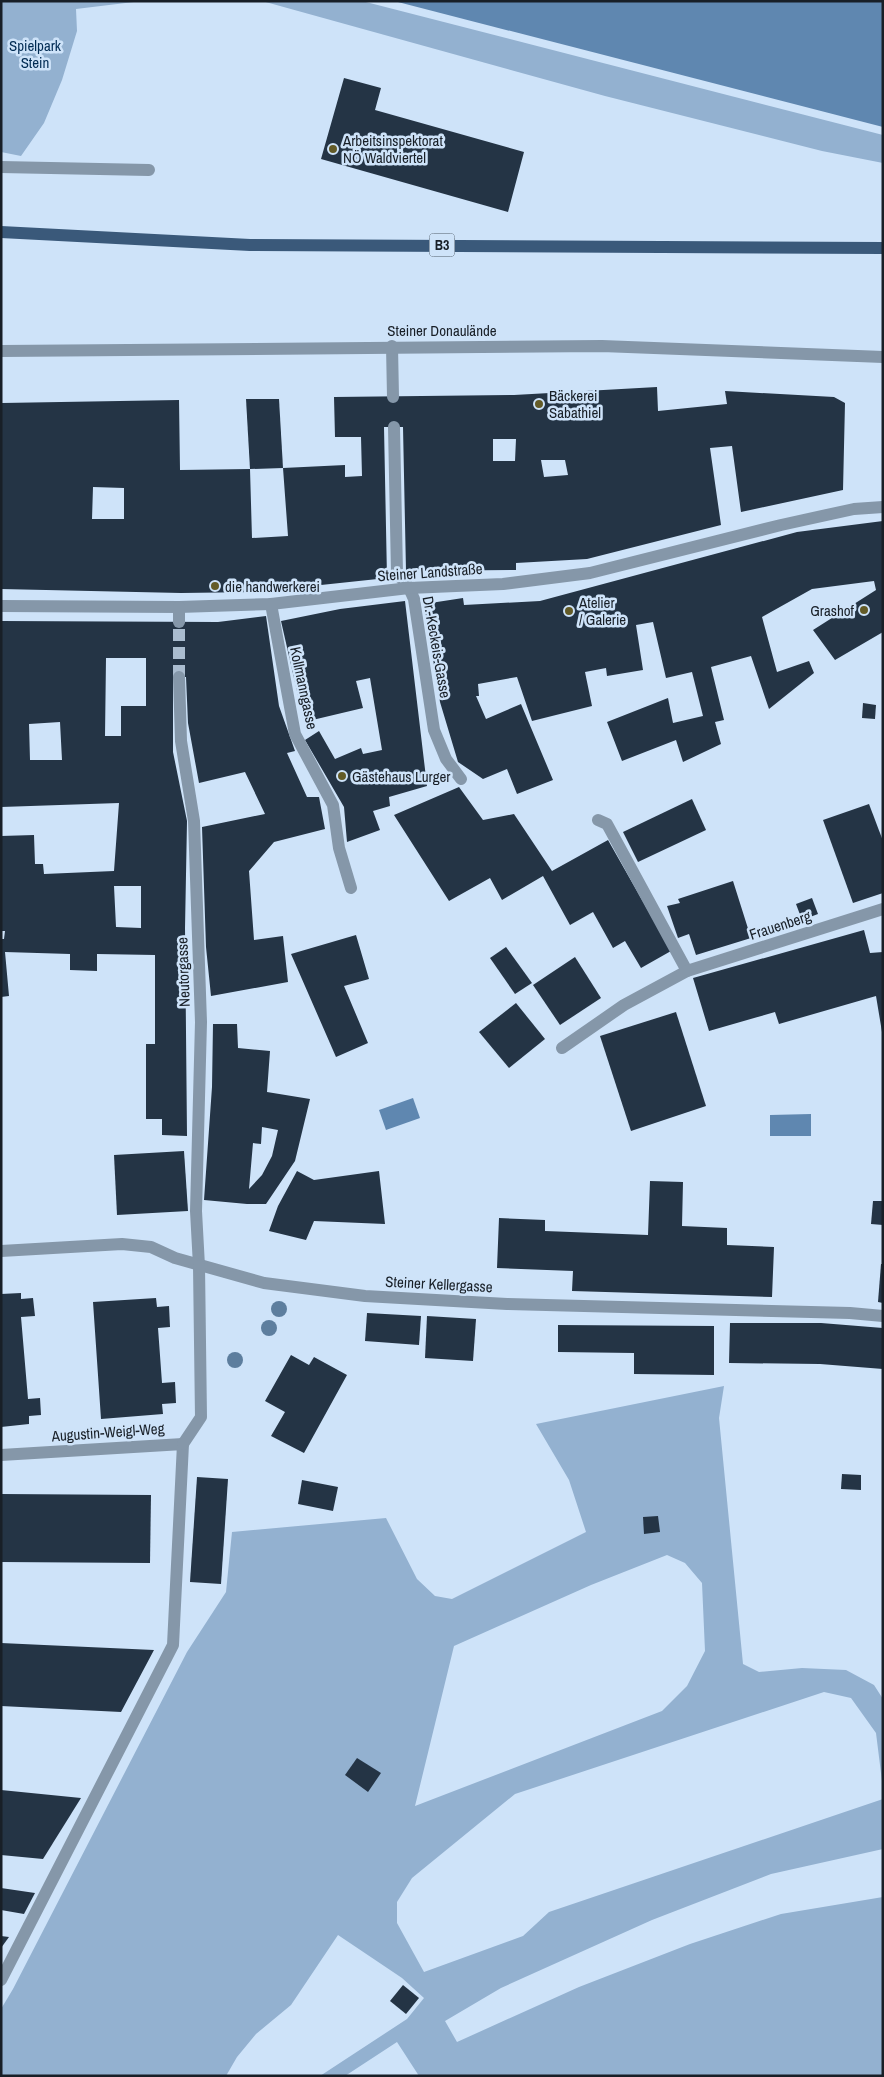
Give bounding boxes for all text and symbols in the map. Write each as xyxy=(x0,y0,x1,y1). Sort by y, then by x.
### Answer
park label: Spielpark Stein xyxy=(9,35,62,73)
place label: Arbeitsinspektorat NÖ Waldviertel xyxy=(342,130,443,168)
marker: Arbeitsinspektorat NÖ Waldviertel xyxy=(327,143,339,155)
road number: B3 xyxy=(430,234,454,256)
street label: Steiner Donaulände xyxy=(387,320,497,341)
place label: Bäckerei Sabathiel xyxy=(549,385,601,423)
marker: Bäckerei Sabathiel xyxy=(533,398,545,410)
street label: Steiner Landstraße xyxy=(377,558,483,586)
place label: die handwerkerei xyxy=(225,576,320,597)
marker: die handwerkerei xyxy=(209,580,221,592)
place label: Atelier / Galerie xyxy=(578,592,626,630)
street label: Dr.-Keckeis-Gasse xyxy=(418,594,456,700)
place label: Grashof xyxy=(810,600,855,621)
marker: Grashof xyxy=(858,604,870,616)
marker: Atelier / Galerie xyxy=(563,605,575,617)
street label: Kollmanngasse xyxy=(285,645,323,731)
place label: Gästehaus Lurger xyxy=(352,766,450,787)
marker: Gästehaus Lurger xyxy=(336,770,348,782)
street label: Frauenberg xyxy=(747,905,814,945)
street label: Neutorgasse xyxy=(171,937,195,1007)
street label: Steiner Kellergasse xyxy=(385,1271,493,1297)
street label: Augustin-Weigl-Weg xyxy=(50,1418,165,1446)

